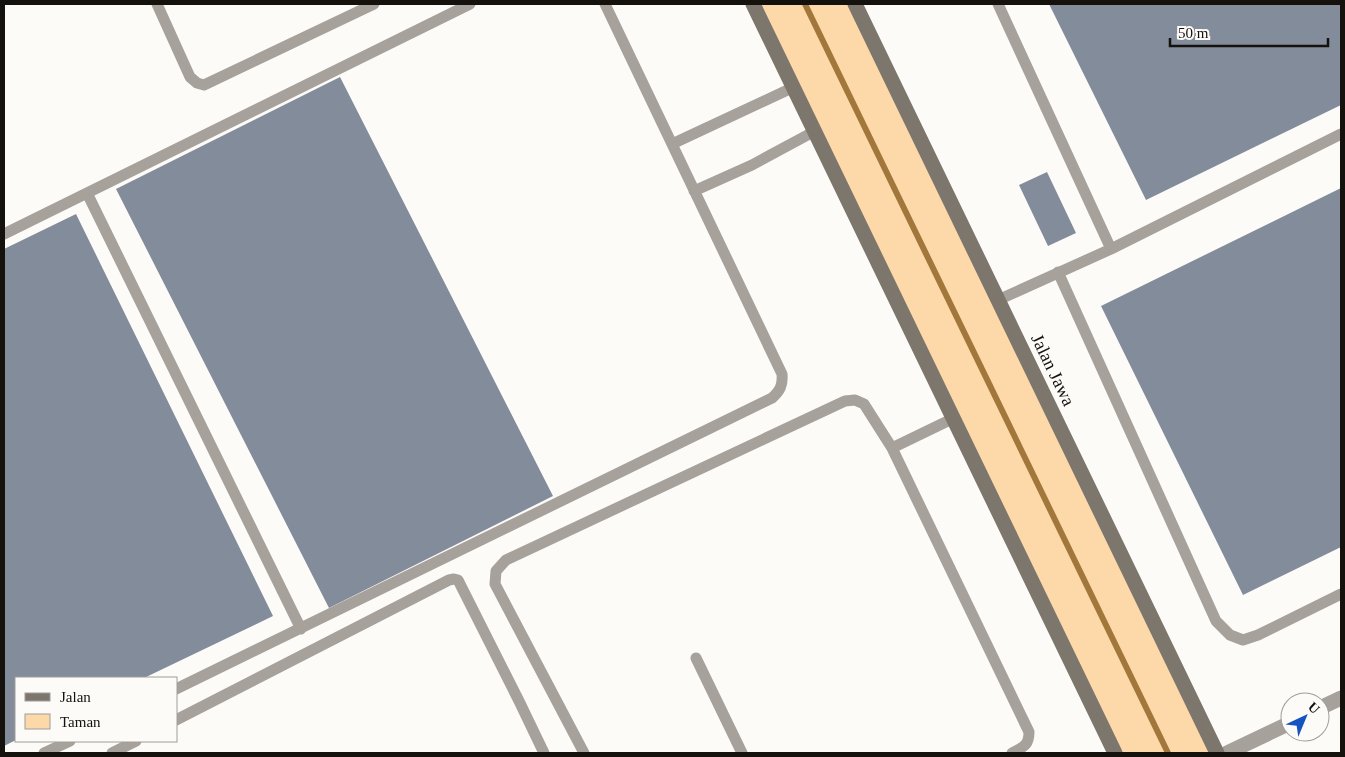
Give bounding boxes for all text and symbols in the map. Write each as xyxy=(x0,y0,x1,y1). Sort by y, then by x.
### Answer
scale bar xyxy=(1170,15,1328,47)
text: 50 m xyxy=(1178,25,1209,41)
street label: Jalan Jawa xyxy=(1027,331,1079,409)
legend xyxy=(15,677,178,742)
text: Jalan xyxy=(60,689,91,705)
north arrow xyxy=(1280,692,1330,742)
text: U xyxy=(1305,699,1323,717)
text: Taman xyxy=(60,714,101,730)

